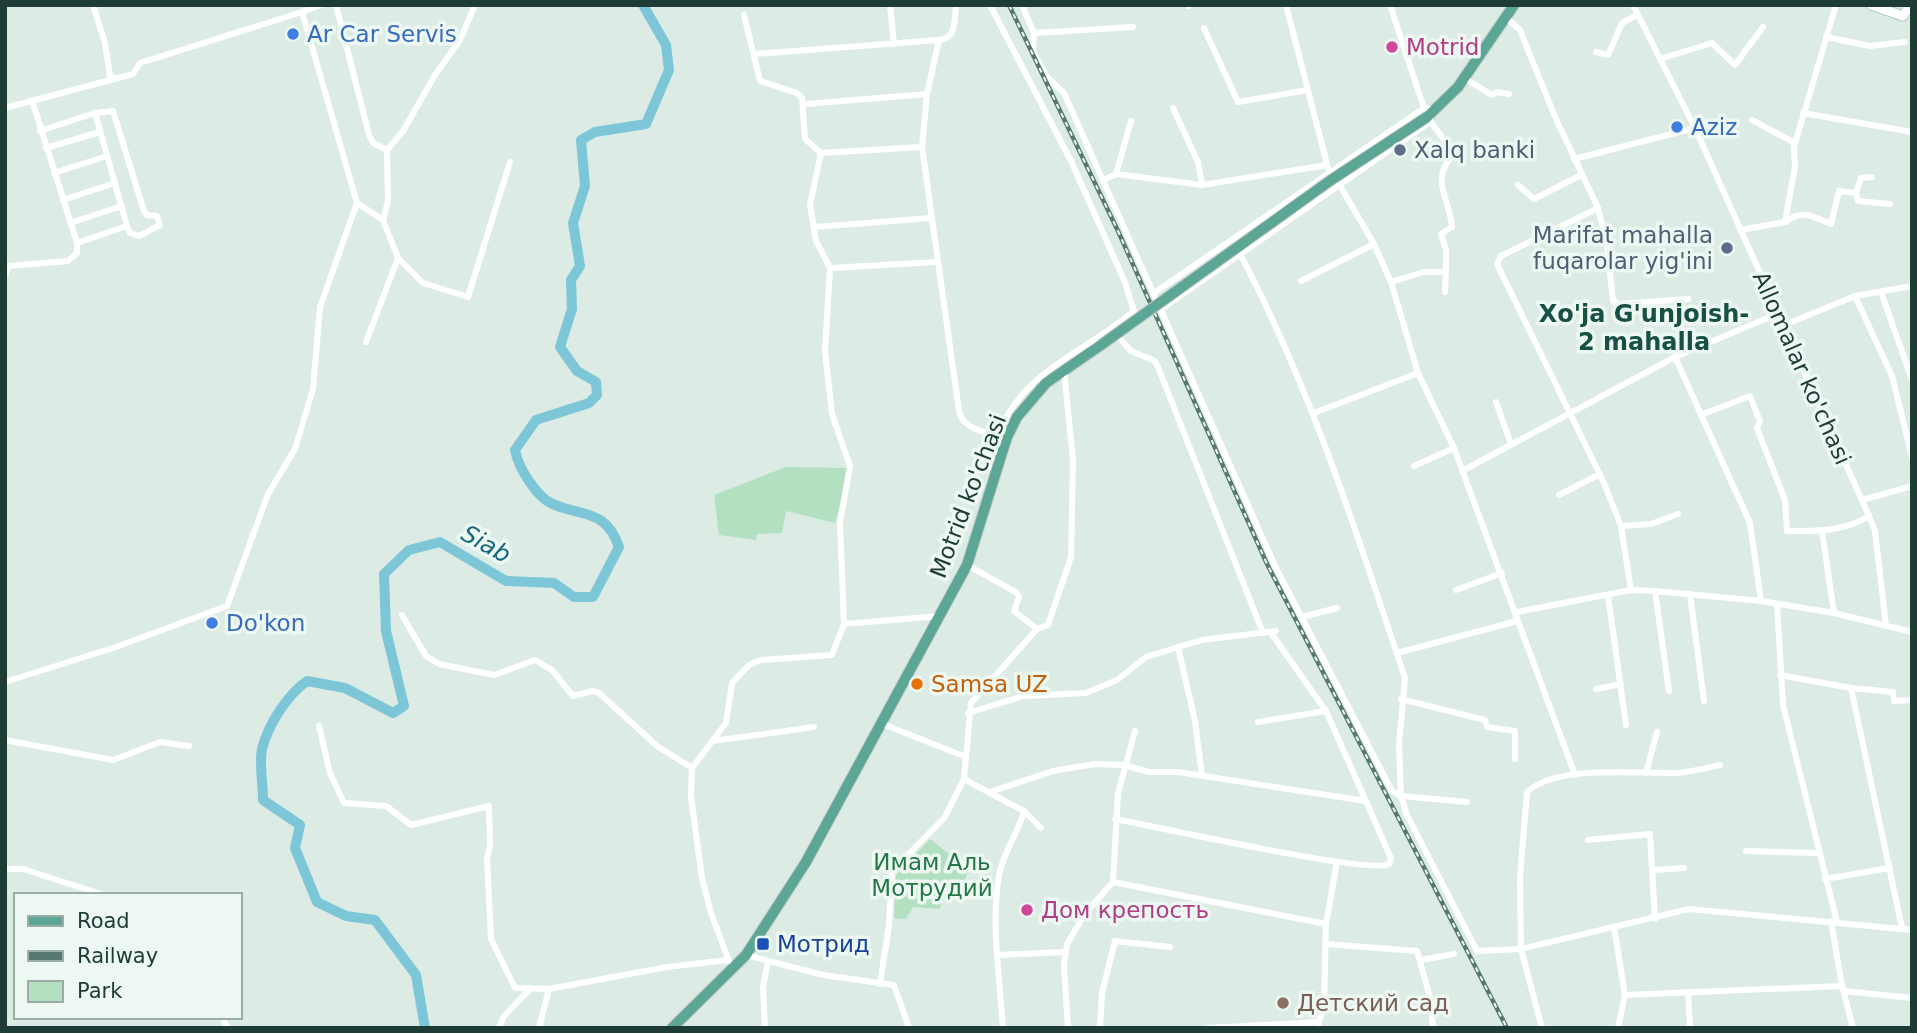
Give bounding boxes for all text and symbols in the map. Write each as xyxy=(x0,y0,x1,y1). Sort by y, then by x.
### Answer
place label: Ar Car Servis xyxy=(307,21,457,47)
marker: Ar Car Servis xyxy=(285,26,301,42)
place label: Motrid xyxy=(1406,34,1479,60)
marker: Motrid xyxy=(1384,39,1400,55)
place label: Aziz xyxy=(1691,114,1737,140)
marker: Aziz xyxy=(1669,119,1685,135)
place label: Xalq banki xyxy=(1414,137,1535,163)
marker: Xalq banki xyxy=(1392,142,1408,158)
place label: Marifat mahalla fuqarolar yig'ini xyxy=(1533,222,1713,274)
marker: Marifat mahalla fuqarolar yig'ini xyxy=(1719,240,1735,256)
street label: Allomalar ko'chasi xyxy=(1748,267,1856,469)
district label: Xo'ja G'unjoish- 2 mahalla xyxy=(1539,300,1749,356)
street label: Motrid ko'chasi xyxy=(925,410,1011,582)
water label: Siab xyxy=(457,519,515,569)
place label: Do'kon xyxy=(226,610,305,636)
marker: Do'kon xyxy=(204,615,220,631)
place label: Samsa UZ xyxy=(931,671,1048,697)
marker: Samsa UZ xyxy=(909,676,925,692)
park label: Имам Аль Мотрудий xyxy=(871,849,993,901)
legend xyxy=(14,893,242,1019)
place label: Дом крепость xyxy=(1041,897,1209,923)
marker: Дом крепость xyxy=(1019,902,1035,918)
text: Road xyxy=(77,909,130,933)
place label: Мотрид xyxy=(777,931,870,957)
marker: Мотрид xyxy=(755,936,771,952)
text: Railway xyxy=(77,944,158,968)
text: Park xyxy=(77,979,123,1003)
place label: Детский сад xyxy=(1297,990,1449,1016)
marker: Детский сад xyxy=(1275,995,1291,1011)

